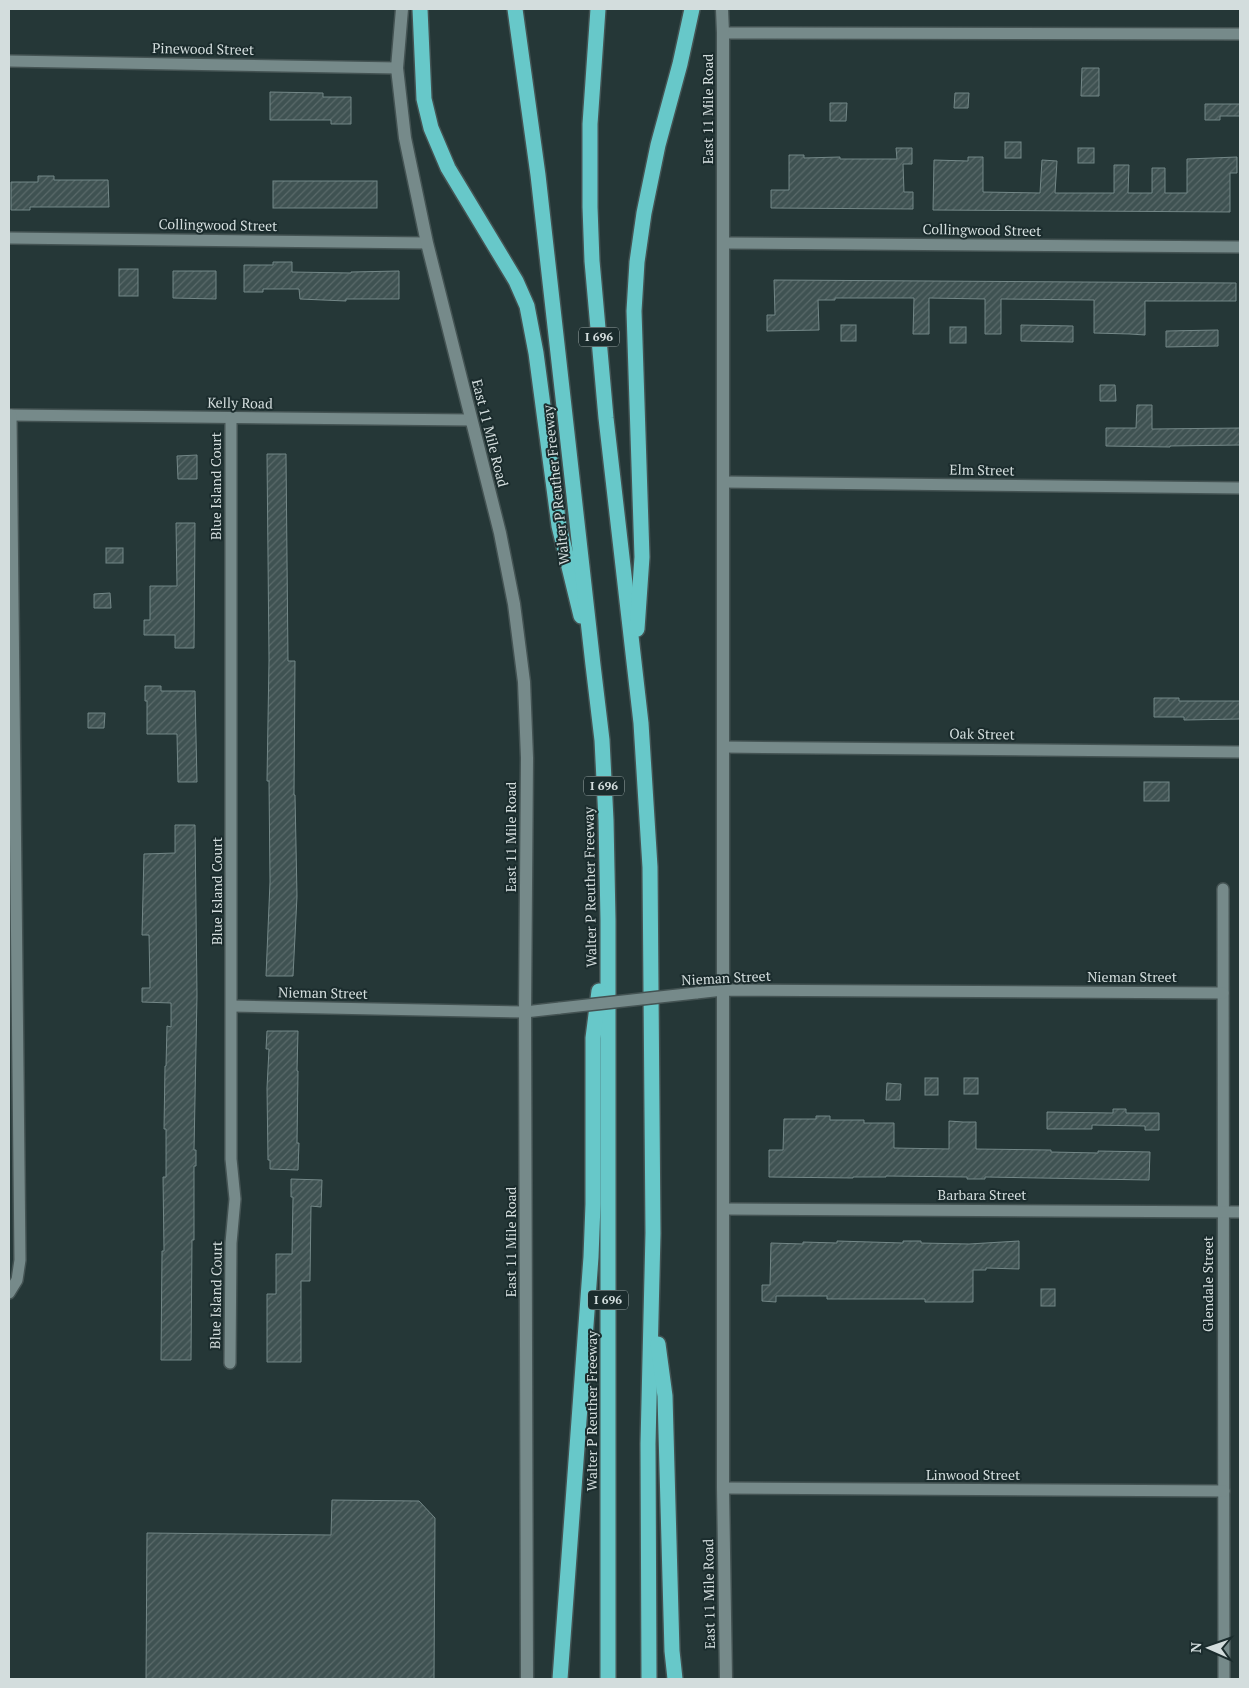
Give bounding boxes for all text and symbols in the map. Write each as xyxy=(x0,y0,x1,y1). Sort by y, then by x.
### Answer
street label: Pinewood Street xyxy=(152,38,255,59)
street label: East 11 Mile Road xyxy=(698,54,717,164)
street label: Collingwood Street xyxy=(158,214,278,235)
street label: Collingwood Street xyxy=(922,219,1042,240)
road number: I 696 xyxy=(579,328,619,347)
street label: East 11 Mile Road xyxy=(468,377,513,489)
street label: Kelly Road xyxy=(207,392,273,413)
street label: Walter P Reuther Freeway xyxy=(538,403,573,566)
street label: Blue Island Court xyxy=(206,431,225,540)
street label: Elm Street xyxy=(949,459,1016,480)
street label: Oak Street xyxy=(949,723,1016,744)
road number: I 696 xyxy=(584,776,624,796)
street label: East 11 Mile Road xyxy=(501,782,520,892)
street label: Walter P Reuther Freeway xyxy=(579,806,600,967)
street label: Blue Island Court xyxy=(207,836,226,945)
street label: Nieman Street xyxy=(681,966,772,989)
street label: Nieman Street xyxy=(1087,967,1178,986)
street label: Nieman Street xyxy=(278,982,369,1003)
street label: Barbara Street xyxy=(938,1185,1027,1204)
street label: East 11 Mile Road xyxy=(501,1187,520,1297)
street label: Glendale Street xyxy=(1198,1235,1217,1332)
street label: Blue Island Court xyxy=(205,1240,226,1349)
road number: I 696 xyxy=(588,1290,628,1310)
street label: Walter P Reuther Freeway xyxy=(582,1330,601,1491)
street label: Linwood Street xyxy=(926,1465,1021,1484)
street label: East 11 Mile Road xyxy=(698,1538,719,1649)
north arrow xyxy=(1184,1623,1234,1673)
text: N xyxy=(1186,1642,1205,1653)

